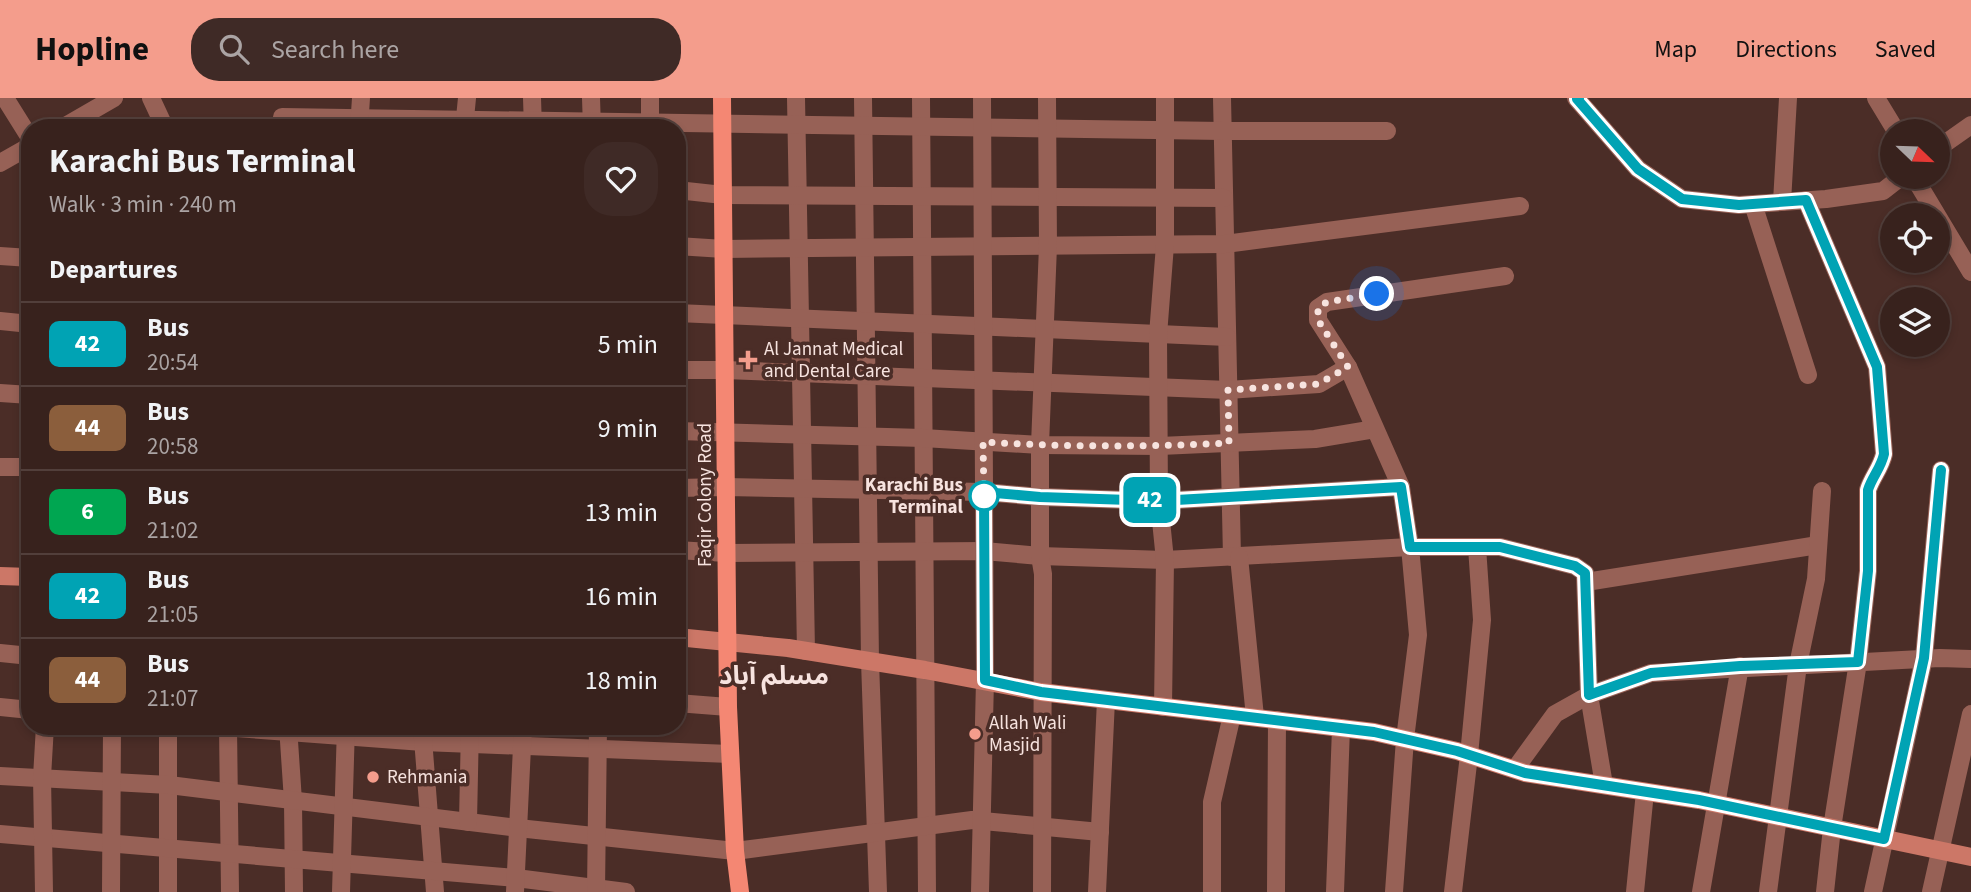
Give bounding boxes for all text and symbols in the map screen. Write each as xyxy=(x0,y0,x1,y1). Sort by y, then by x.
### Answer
search box xyxy=(191,18,681,81)
text: Hopline xyxy=(35,26,149,73)
icon: search xyxy=(215,30,253,68)
text: Search here xyxy=(271,31,399,68)
text: Map xyxy=(1654,32,1697,67)
text: Directions xyxy=(1735,32,1837,67)
text: Saved xyxy=(1875,32,1936,67)
north arrow xyxy=(1880,119,1950,189)
map controls xyxy=(1880,119,1950,357)
text: Karachi Bus Terminal xyxy=(49,138,355,185)
button: heart xyxy=(584,142,658,216)
text: Walk · 3 min · 240 m xyxy=(49,188,237,221)
button: locate xyxy=(1880,203,1950,273)
text: Departures xyxy=(49,251,177,288)
your location xyxy=(1359,276,1394,311)
button: layers xyxy=(1880,287,1950,357)
text: Bus xyxy=(147,309,189,346)
text: 42 xyxy=(75,326,100,361)
text: 5 min xyxy=(598,326,658,363)
place label: Al Jannat Medical and Dental Care xyxy=(764,336,903,385)
text: 20:54 xyxy=(147,346,198,379)
marker: Al Jannat Medical and Dental Care xyxy=(738,350,758,370)
text: Bus xyxy=(147,393,189,430)
text: 44 xyxy=(75,410,100,445)
text: 9 min xyxy=(598,410,658,447)
street label: Faqir Colony Road xyxy=(692,423,719,567)
text: 20:58 xyxy=(147,430,198,463)
place label: Karachi Bus Terminal xyxy=(865,472,964,521)
text: Bus xyxy=(147,477,189,514)
line badge: 42 xyxy=(1118,477,1182,523)
marker: Karachi Bus Terminal xyxy=(969,481,999,511)
text: 42 xyxy=(1137,482,1163,517)
text: 6 xyxy=(81,494,94,529)
text: 13 min xyxy=(585,494,658,531)
text: 21:02 xyxy=(147,514,198,547)
text: Bus xyxy=(147,561,189,598)
text: 42 xyxy=(75,578,100,613)
text: 16 min xyxy=(585,578,658,615)
text: 21:05 xyxy=(147,598,198,631)
text: Bus xyxy=(147,645,189,682)
district label: مسلم آباد xyxy=(719,657,829,695)
text: 44 xyxy=(75,662,100,697)
text: 18 min xyxy=(585,662,658,699)
text: 21:07 xyxy=(147,682,198,715)
place label: Allah Wali Masjid xyxy=(989,710,1066,759)
marker: Allah Wali Masjid xyxy=(967,726,983,742)
place label: Rehmania xyxy=(387,764,467,791)
marker: Rehmania xyxy=(365,769,381,785)

